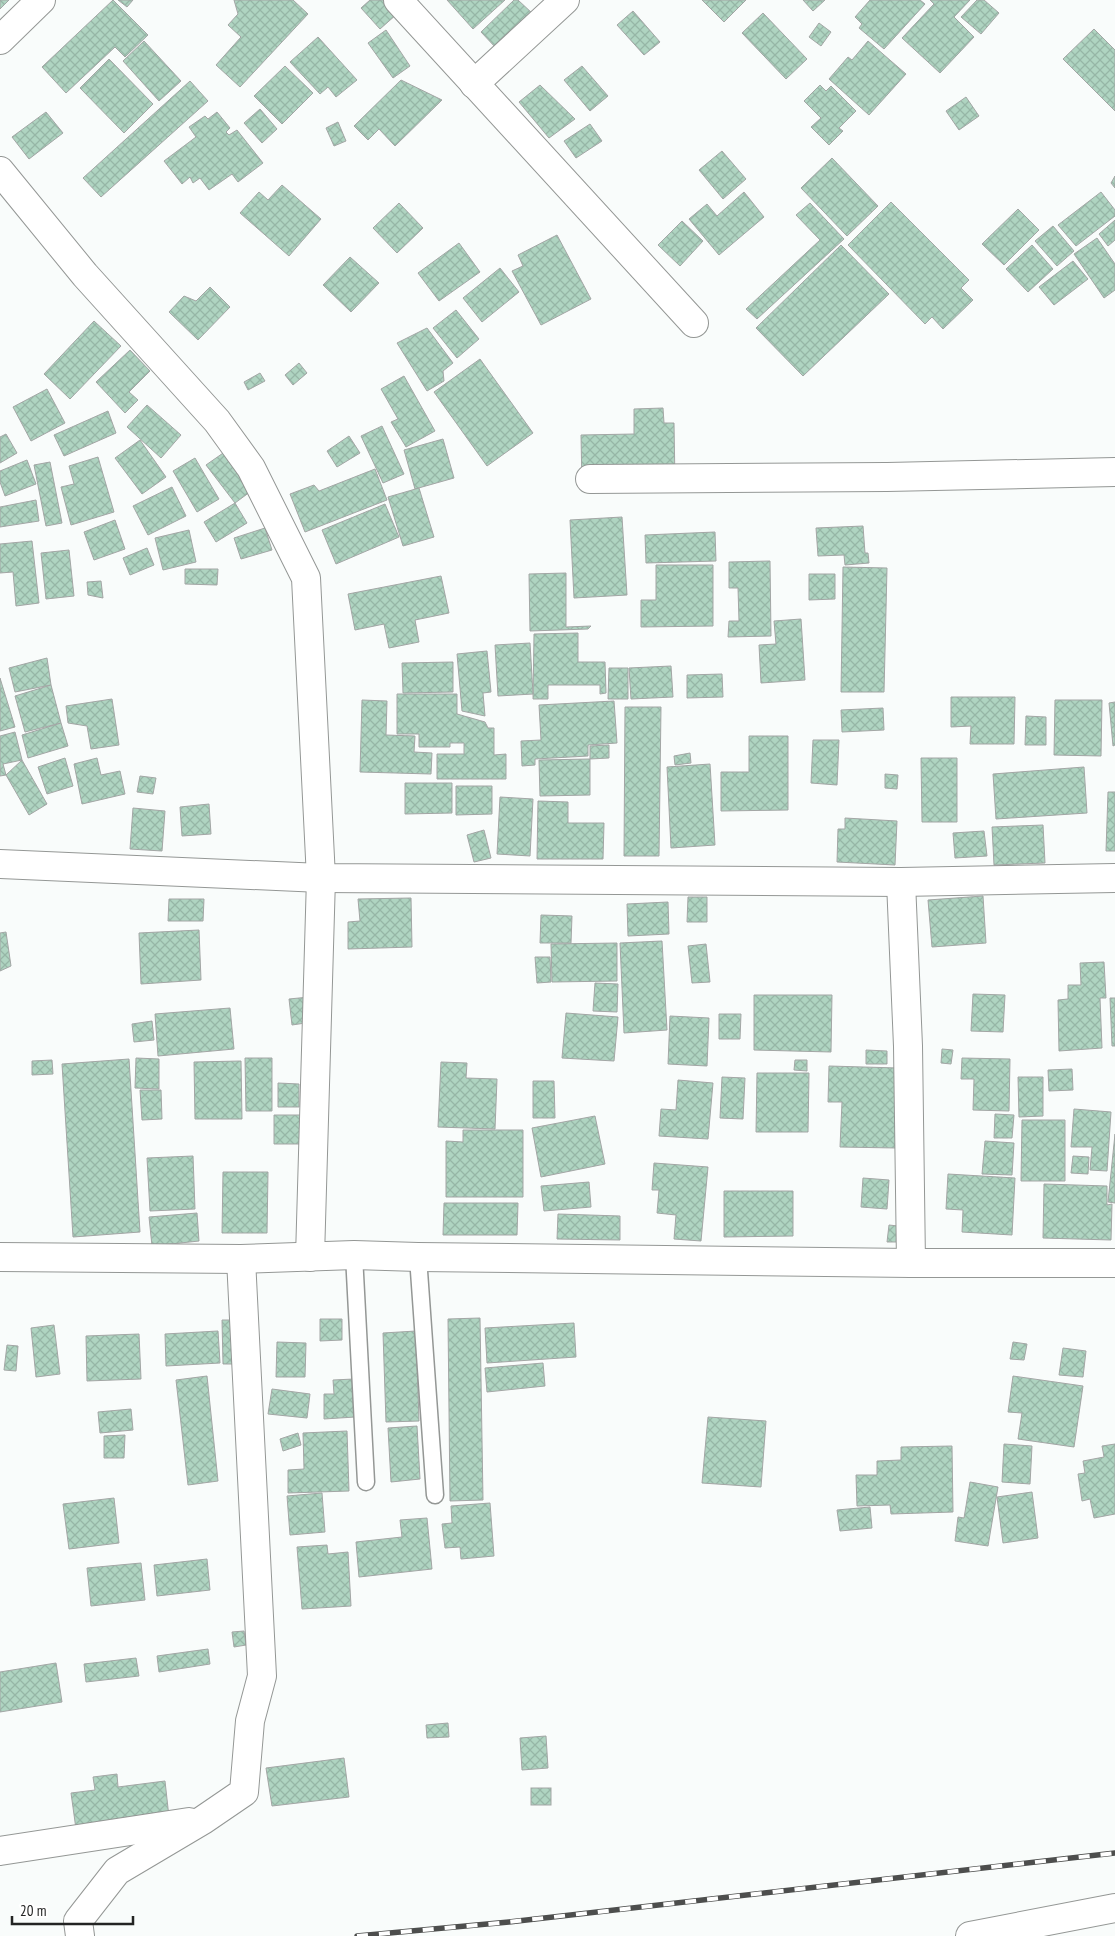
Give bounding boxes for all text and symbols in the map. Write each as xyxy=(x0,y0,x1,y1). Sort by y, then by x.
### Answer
scale bar xyxy=(12,1894,134,1926)
text: 20 m xyxy=(20,1901,46,1920)

